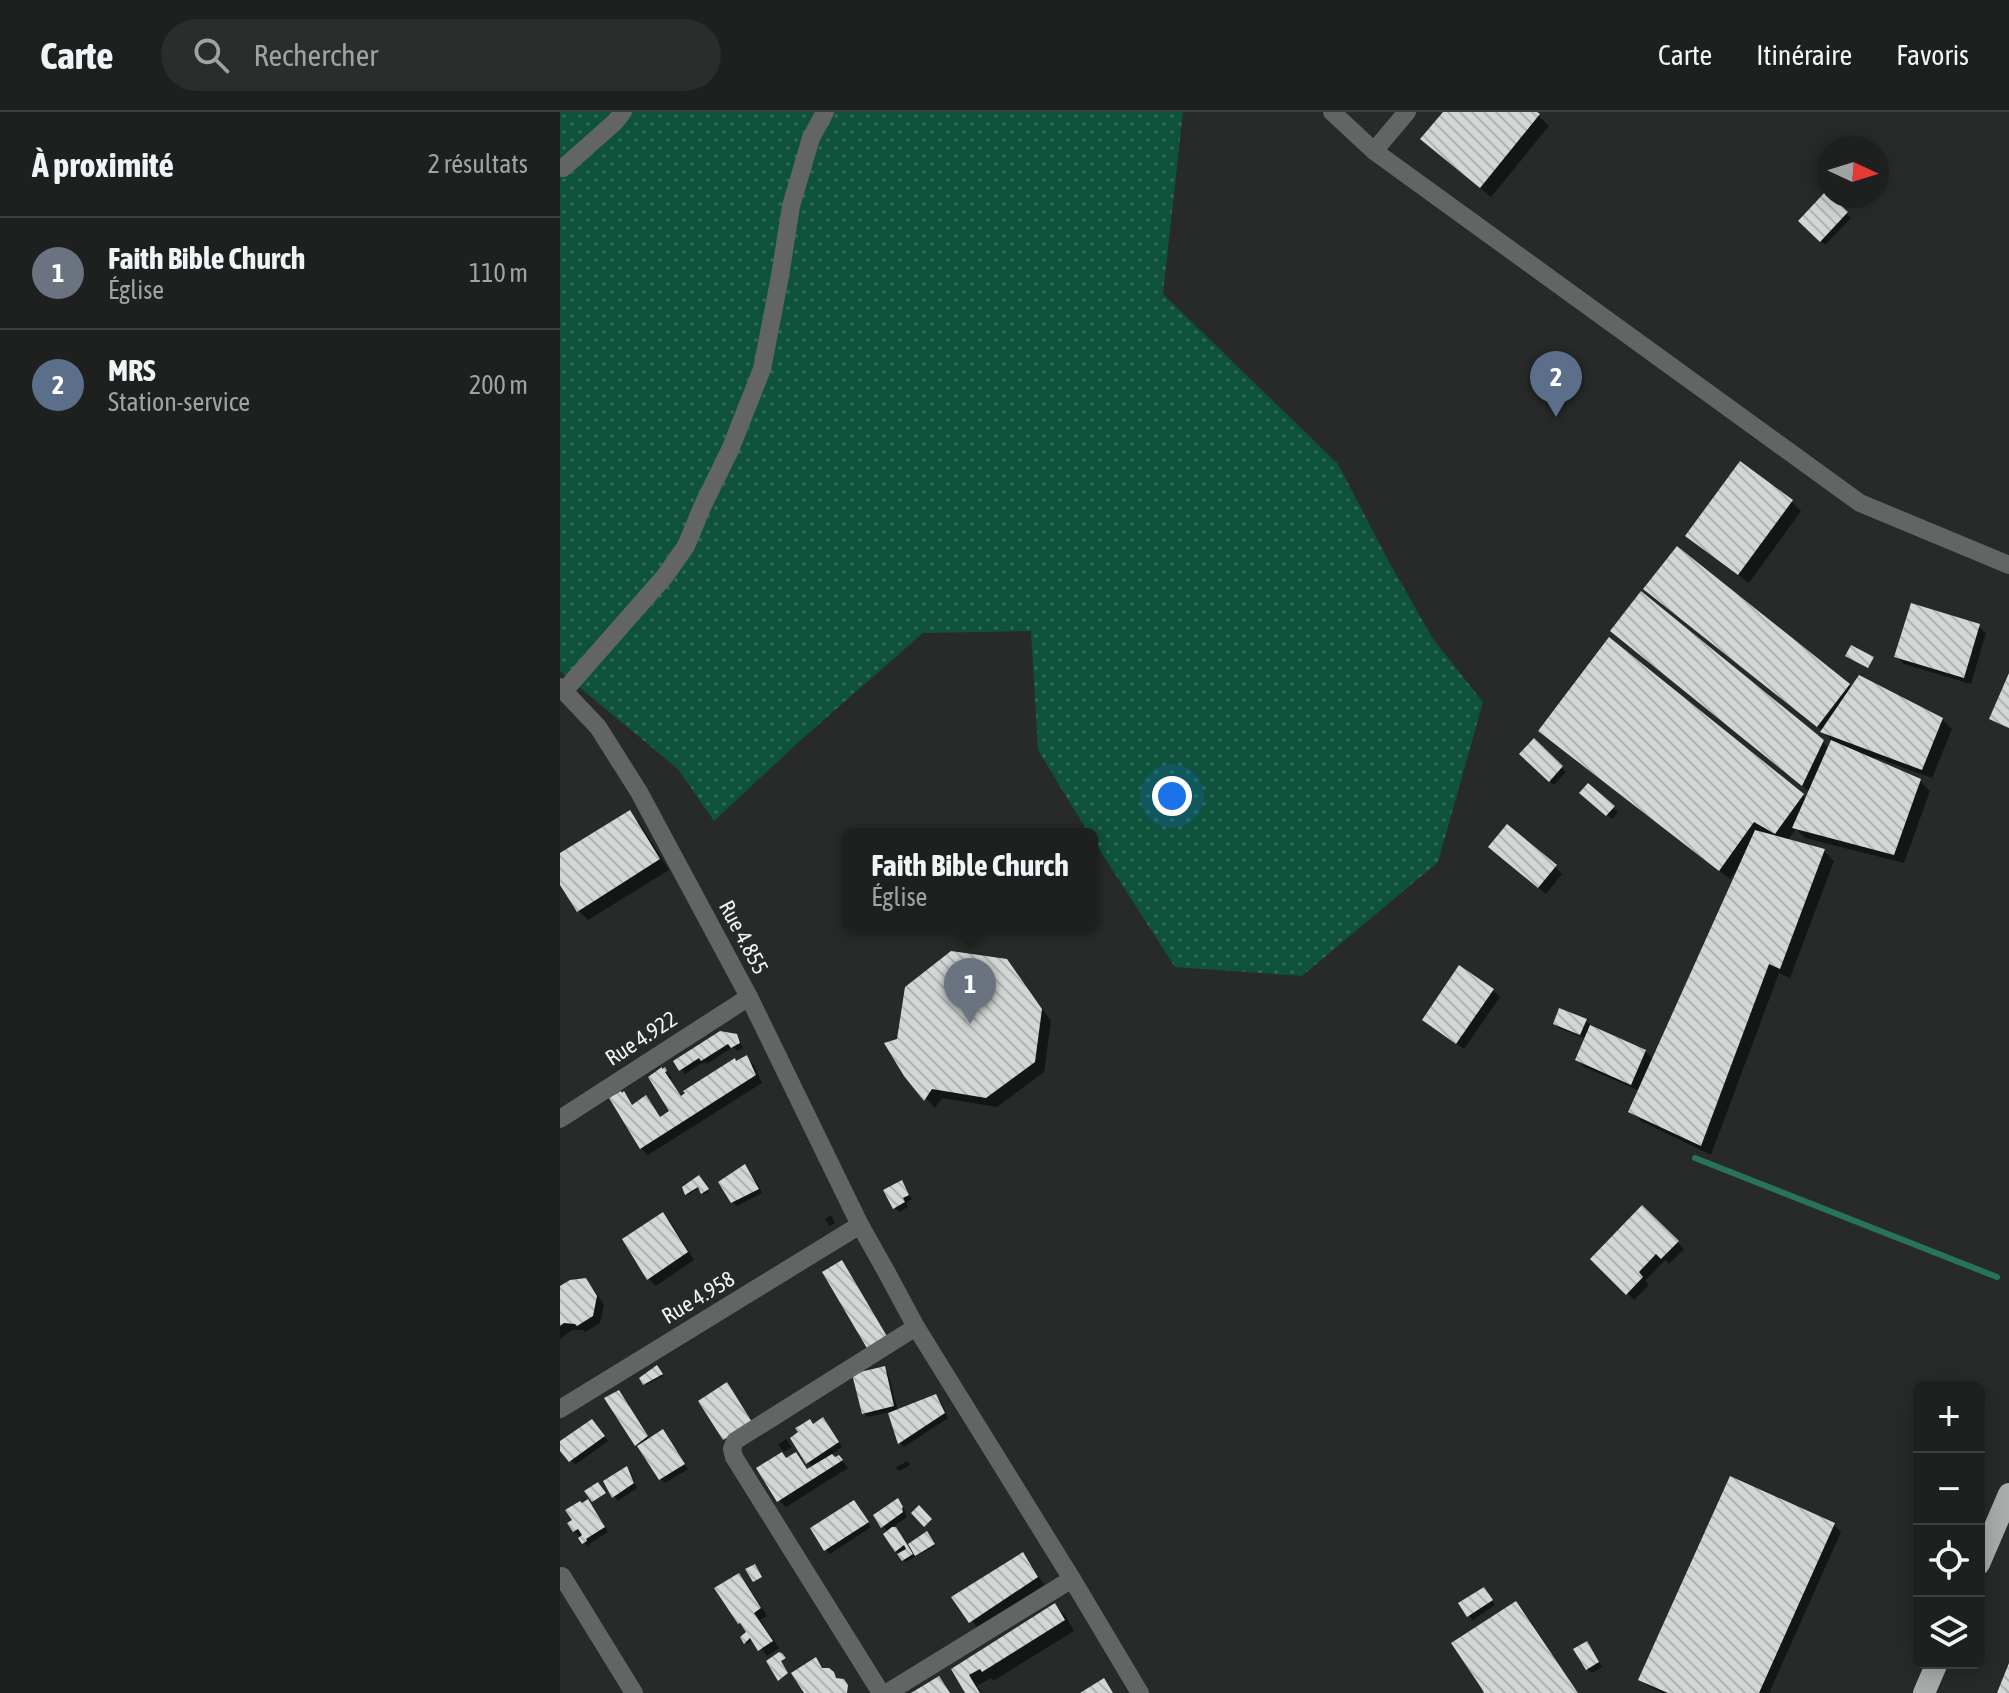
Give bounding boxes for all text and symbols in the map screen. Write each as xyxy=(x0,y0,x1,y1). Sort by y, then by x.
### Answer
search box xyxy=(161,19,721,91)
icon: search xyxy=(189,33,233,77)
text: Carte xyxy=(40,34,113,77)
text: Rechercher xyxy=(253,38,378,72)
text: Carte xyxy=(1658,39,1712,71)
text: Itinéraire xyxy=(1756,39,1852,71)
text: Favoris xyxy=(1896,39,1969,71)
north arrow xyxy=(1817,136,1889,208)
text: À proximité xyxy=(32,145,174,184)
text: 2 résultats xyxy=(428,149,528,179)
text: Faith Bible Church xyxy=(108,241,305,275)
text: 1 xyxy=(52,258,64,288)
text: 110 m xyxy=(469,258,528,288)
text: Église xyxy=(108,275,164,305)
pin: 2 xyxy=(1530,351,1582,417)
text: MRS xyxy=(108,353,156,387)
text: 2 xyxy=(52,370,64,400)
text: 200 m xyxy=(469,370,528,400)
text: Station-service xyxy=(108,387,250,417)
your location xyxy=(1152,776,1192,816)
popup xyxy=(842,828,1098,932)
text: Faith Bible Church xyxy=(871,848,1069,882)
text: Église xyxy=(871,882,927,912)
street label: Rue 4.855 xyxy=(714,896,774,978)
pin: 1 xyxy=(944,958,996,1024)
street label: Rue 4.922 xyxy=(600,1005,682,1071)
street label: Rue 4.958 xyxy=(657,1265,739,1329)
map controls xyxy=(1913,1381,1985,1669)
button: + xyxy=(1913,1381,1985,1453)
button: − xyxy=(1913,1453,1985,1525)
button: locate xyxy=(1913,1525,1985,1597)
button: layers xyxy=(1913,1597,1985,1669)

